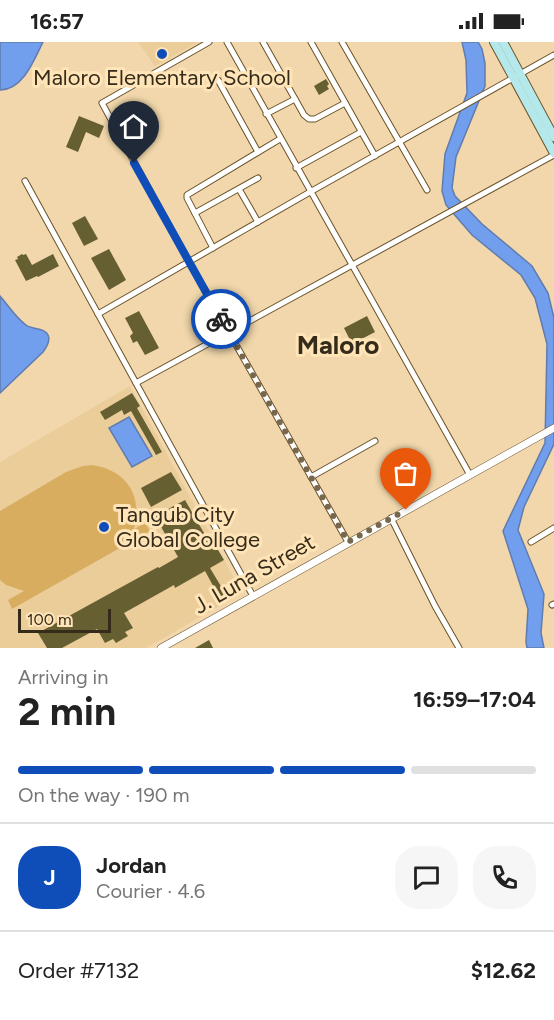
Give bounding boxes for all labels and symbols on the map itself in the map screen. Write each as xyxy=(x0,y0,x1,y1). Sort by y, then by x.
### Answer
marker: Maloro Elementary School xyxy=(155,47,169,61)
place label: Maloro Elementary School xyxy=(33,64,291,91)
pin xyxy=(108,101,159,163)
courier xyxy=(191,289,251,349)
district label: Maloro xyxy=(297,329,379,361)
pin xyxy=(380,448,431,510)
place label: Tangub City Global College xyxy=(116,501,260,553)
marker: Tangub City Global College xyxy=(97,520,111,534)
street label: J. Luna Street xyxy=(189,528,319,620)
scale bar xyxy=(18,606,111,634)

